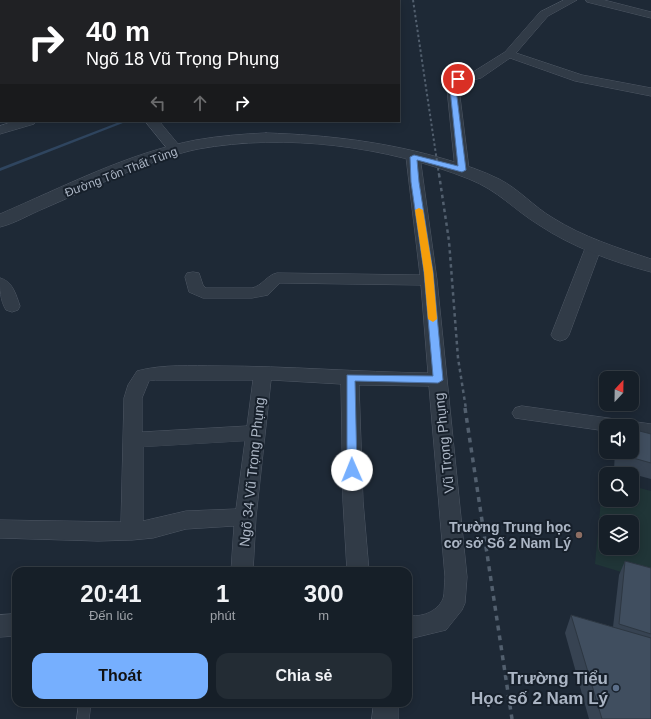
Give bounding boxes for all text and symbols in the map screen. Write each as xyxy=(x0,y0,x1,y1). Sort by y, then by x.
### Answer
icon: right xyxy=(20,16,72,68)
text: 40 m xyxy=(86,16,150,47)
text: Ngõ 18 Vũ Trọng Phụng xyxy=(86,49,279,69)
pin xyxy=(441,62,475,96)
icon: arrive xyxy=(447,68,469,90)
icon: left xyxy=(147,92,169,114)
icon: ahead xyxy=(189,92,211,114)
icon: right xyxy=(231,92,253,114)
street label: Đường Tôn Thất Tùng xyxy=(63,144,179,200)
north arrow xyxy=(599,371,639,411)
map controls xyxy=(599,371,639,555)
street label: Vũ Trọng Phụng xyxy=(431,392,457,494)
street label: Ngõ 34 Vũ Trọng Phụng xyxy=(236,396,268,548)
button: sound xyxy=(599,419,639,459)
position arrow xyxy=(331,449,373,491)
button: search xyxy=(599,467,639,507)
button: layers xyxy=(599,515,639,555)
place label: Trường Trung học cơ sở Số 2 Nam Lý xyxy=(444,519,571,551)
marker: Trường Trung học cơ sở Số 2 Nam Lý xyxy=(574,530,584,540)
text: 20:41 xyxy=(80,580,142,607)
text: 1 xyxy=(216,580,229,607)
text: 300 xyxy=(304,580,344,607)
text: Đến lúc xyxy=(89,608,133,623)
text: phút xyxy=(210,608,235,623)
text: m xyxy=(318,608,329,623)
button: Thoát xyxy=(32,653,208,699)
button: Chia sẻ xyxy=(216,653,392,699)
place label: Trường Tiểu Học số 2 Nam Lý xyxy=(471,669,609,708)
marker: Trường Tiểu Học số 2 Nam Lý xyxy=(611,683,621,693)

